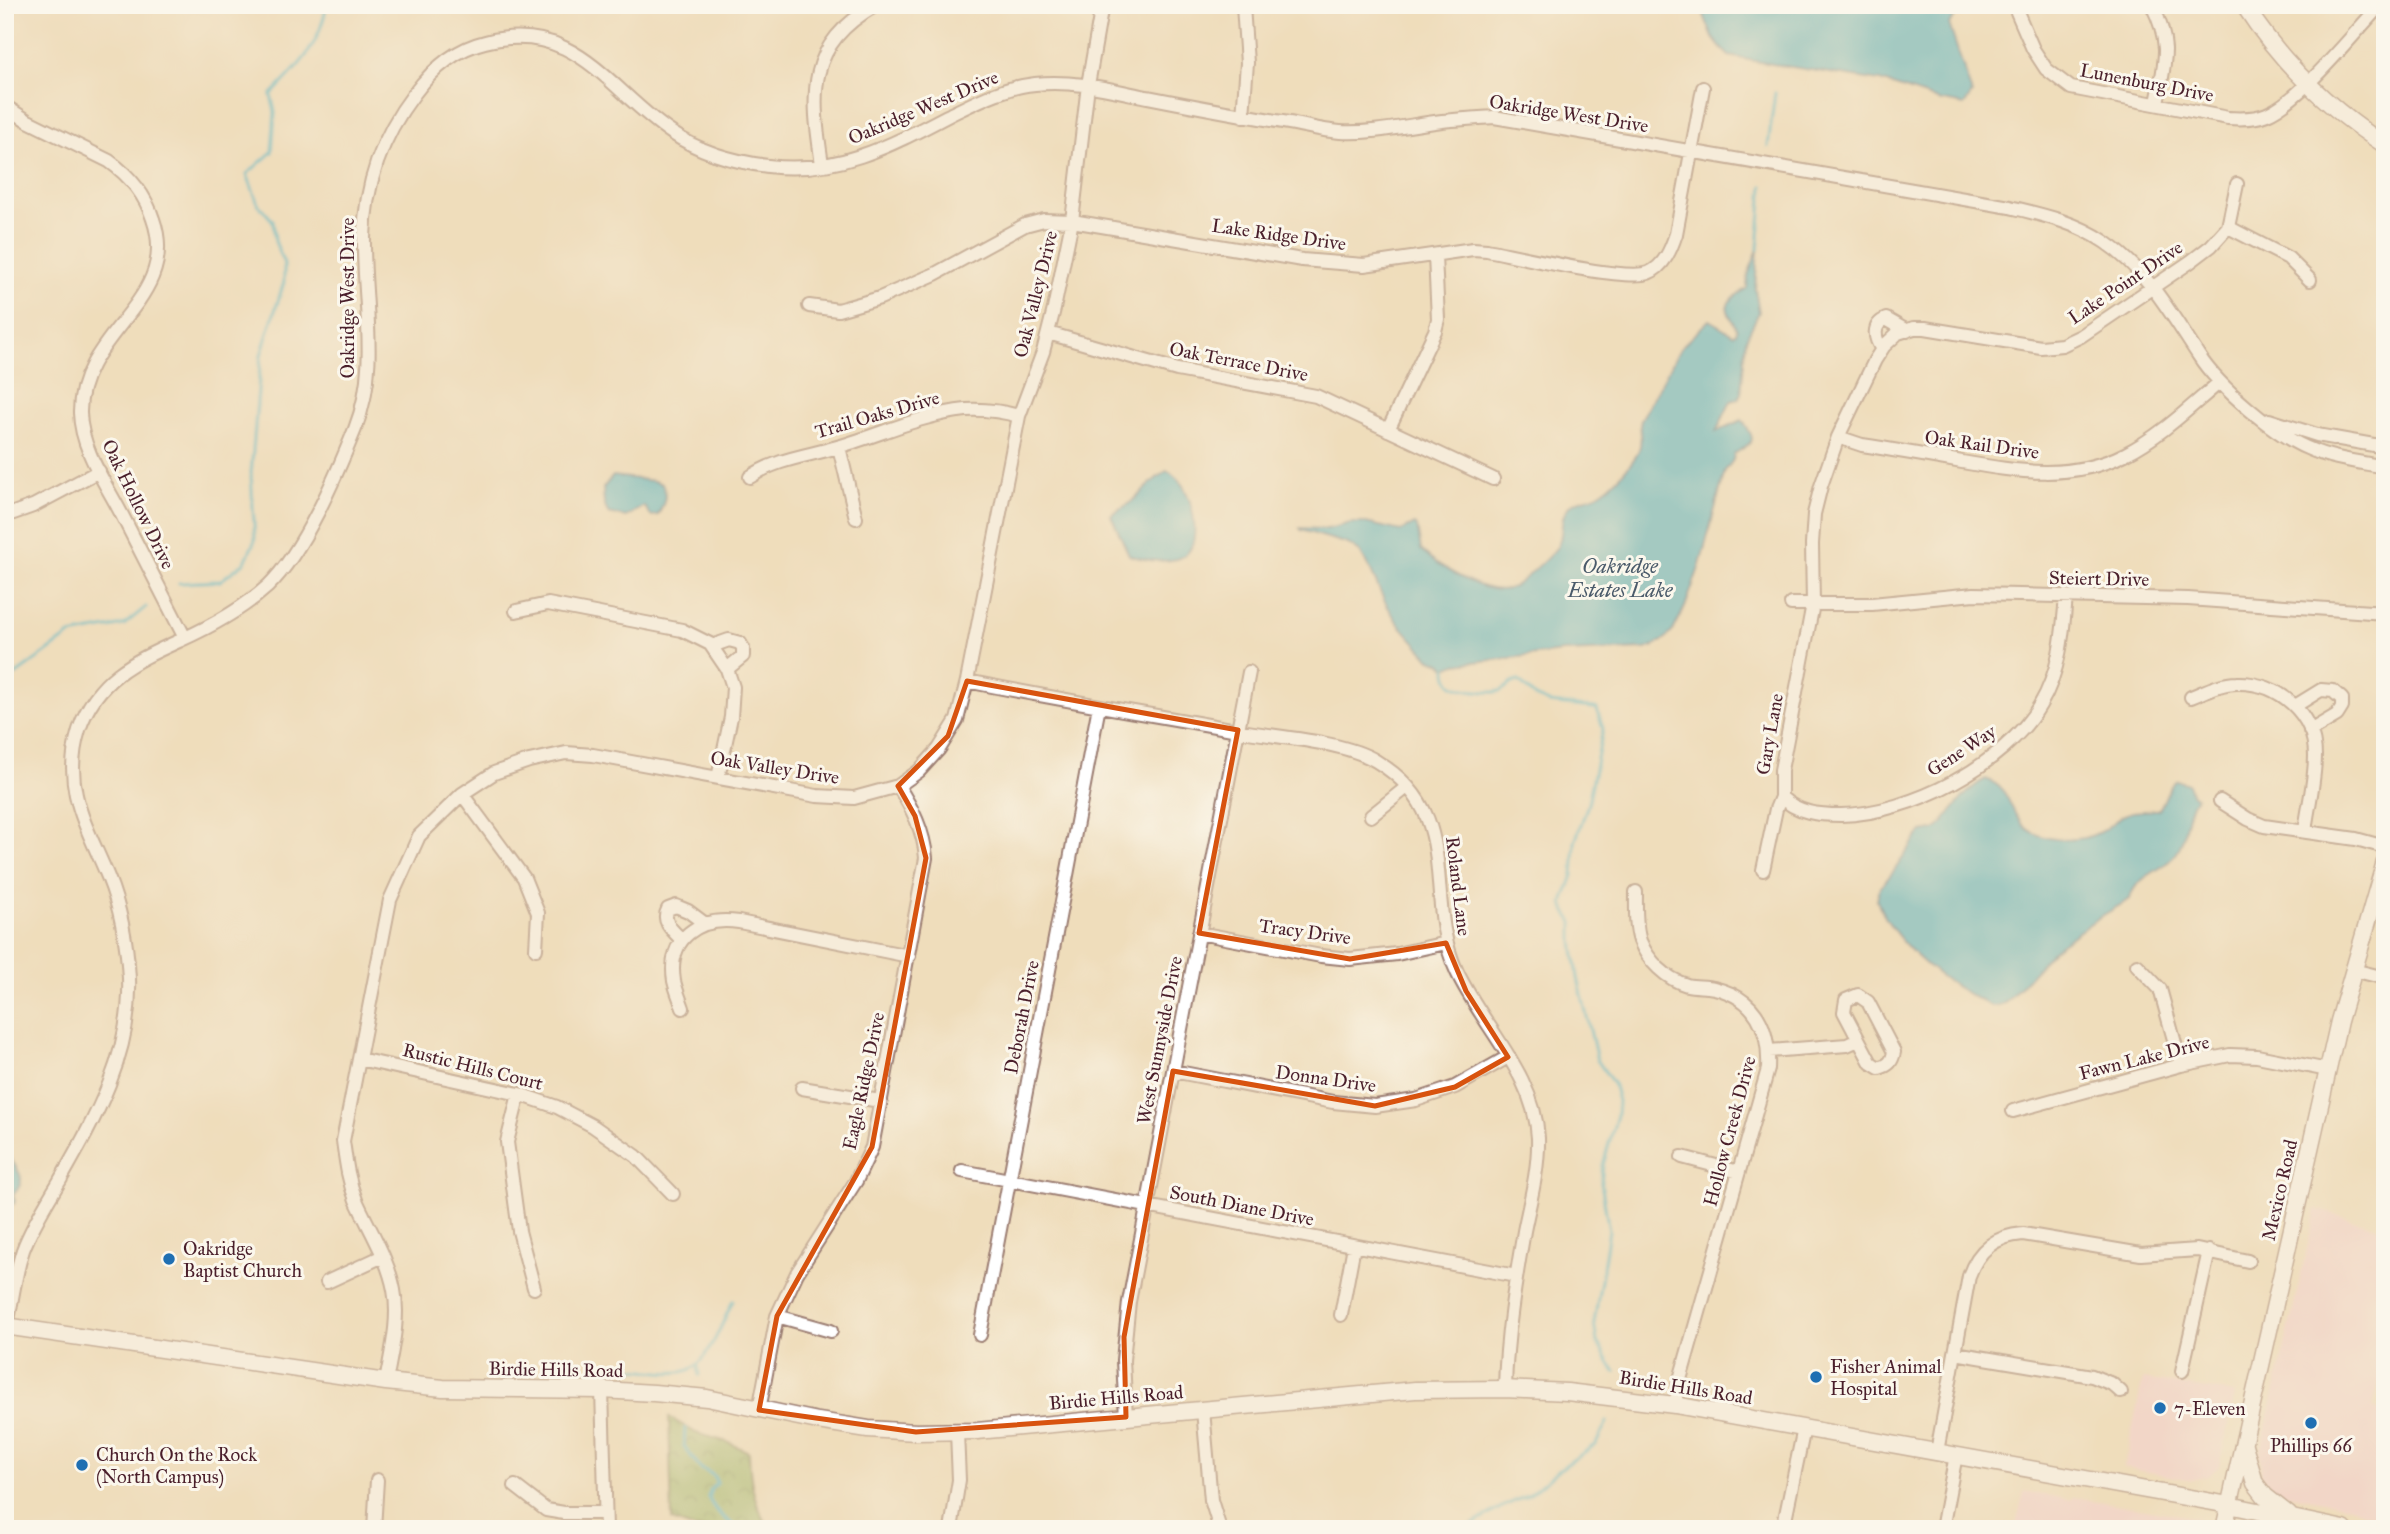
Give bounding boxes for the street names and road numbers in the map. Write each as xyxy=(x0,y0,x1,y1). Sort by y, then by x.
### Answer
street label: Lunenburg Drive xyxy=(2078,58,2216,108)
street label: Oakridge West Drive xyxy=(845,65,1002,150)
street label: Oakridge West Drive xyxy=(1488,90,1650,138)
street label: Lake Ridge Drive xyxy=(1210,214,1348,256)
street label: Oakridge West Drive xyxy=(336,217,360,378)
street label: Oak Valley Drive xyxy=(1009,228,1062,360)
street label: Lake Point Drive xyxy=(2064,236,2187,329)
street label: Oak Terrace Drive xyxy=(1167,337,1310,386)
street label: Trail Oaks Drive xyxy=(812,386,942,443)
street label: Oak Rail Drive xyxy=(1923,425,2041,464)
street label: Oak Hollow Drive xyxy=(97,436,180,573)
street label: Steiert Drive xyxy=(2049,566,2150,591)
street label: Gary Lane xyxy=(1751,691,1788,777)
street label: Gene Way xyxy=(1922,719,2001,781)
street label: Oak Valley Drive xyxy=(709,746,841,789)
street label: Roland Lane xyxy=(1441,835,1476,937)
street label: Tracy Drive xyxy=(1257,914,1352,949)
street label: West Sunnyside Drive xyxy=(1132,954,1187,1126)
street label: Deborah Drive xyxy=(999,958,1044,1076)
street label: Eagle Ridge Drive xyxy=(838,1010,890,1152)
street label: Fawn Lake Drive xyxy=(2077,1030,2212,1085)
street label: Rustic Hills Court xyxy=(400,1038,546,1095)
street label: Hollow Creek Drive xyxy=(1698,1053,1761,1209)
street label: Donna Drive xyxy=(1274,1060,1378,1097)
street label: Mexico Road xyxy=(2257,1137,2302,1243)
street label: South Diane Drive xyxy=(1168,1180,1316,1231)
street label: Birdie Hills Road xyxy=(488,1357,624,1382)
street label: Birdie Hills Road xyxy=(1618,1366,1755,1409)
street label: Birdie Hills Road xyxy=(1048,1380,1185,1415)

